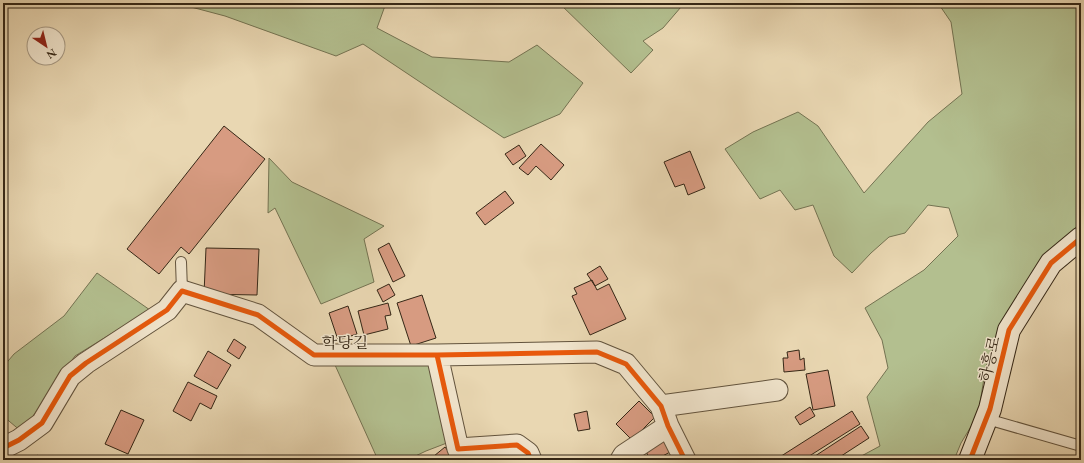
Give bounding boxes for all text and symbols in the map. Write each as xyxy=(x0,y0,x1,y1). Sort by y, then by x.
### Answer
north arrow xyxy=(26,26,66,66)
text: N xyxy=(44,46,59,63)
street label: 학당길 xyxy=(322,332,368,353)
street label: 하흥로 xyxy=(974,334,1005,384)

